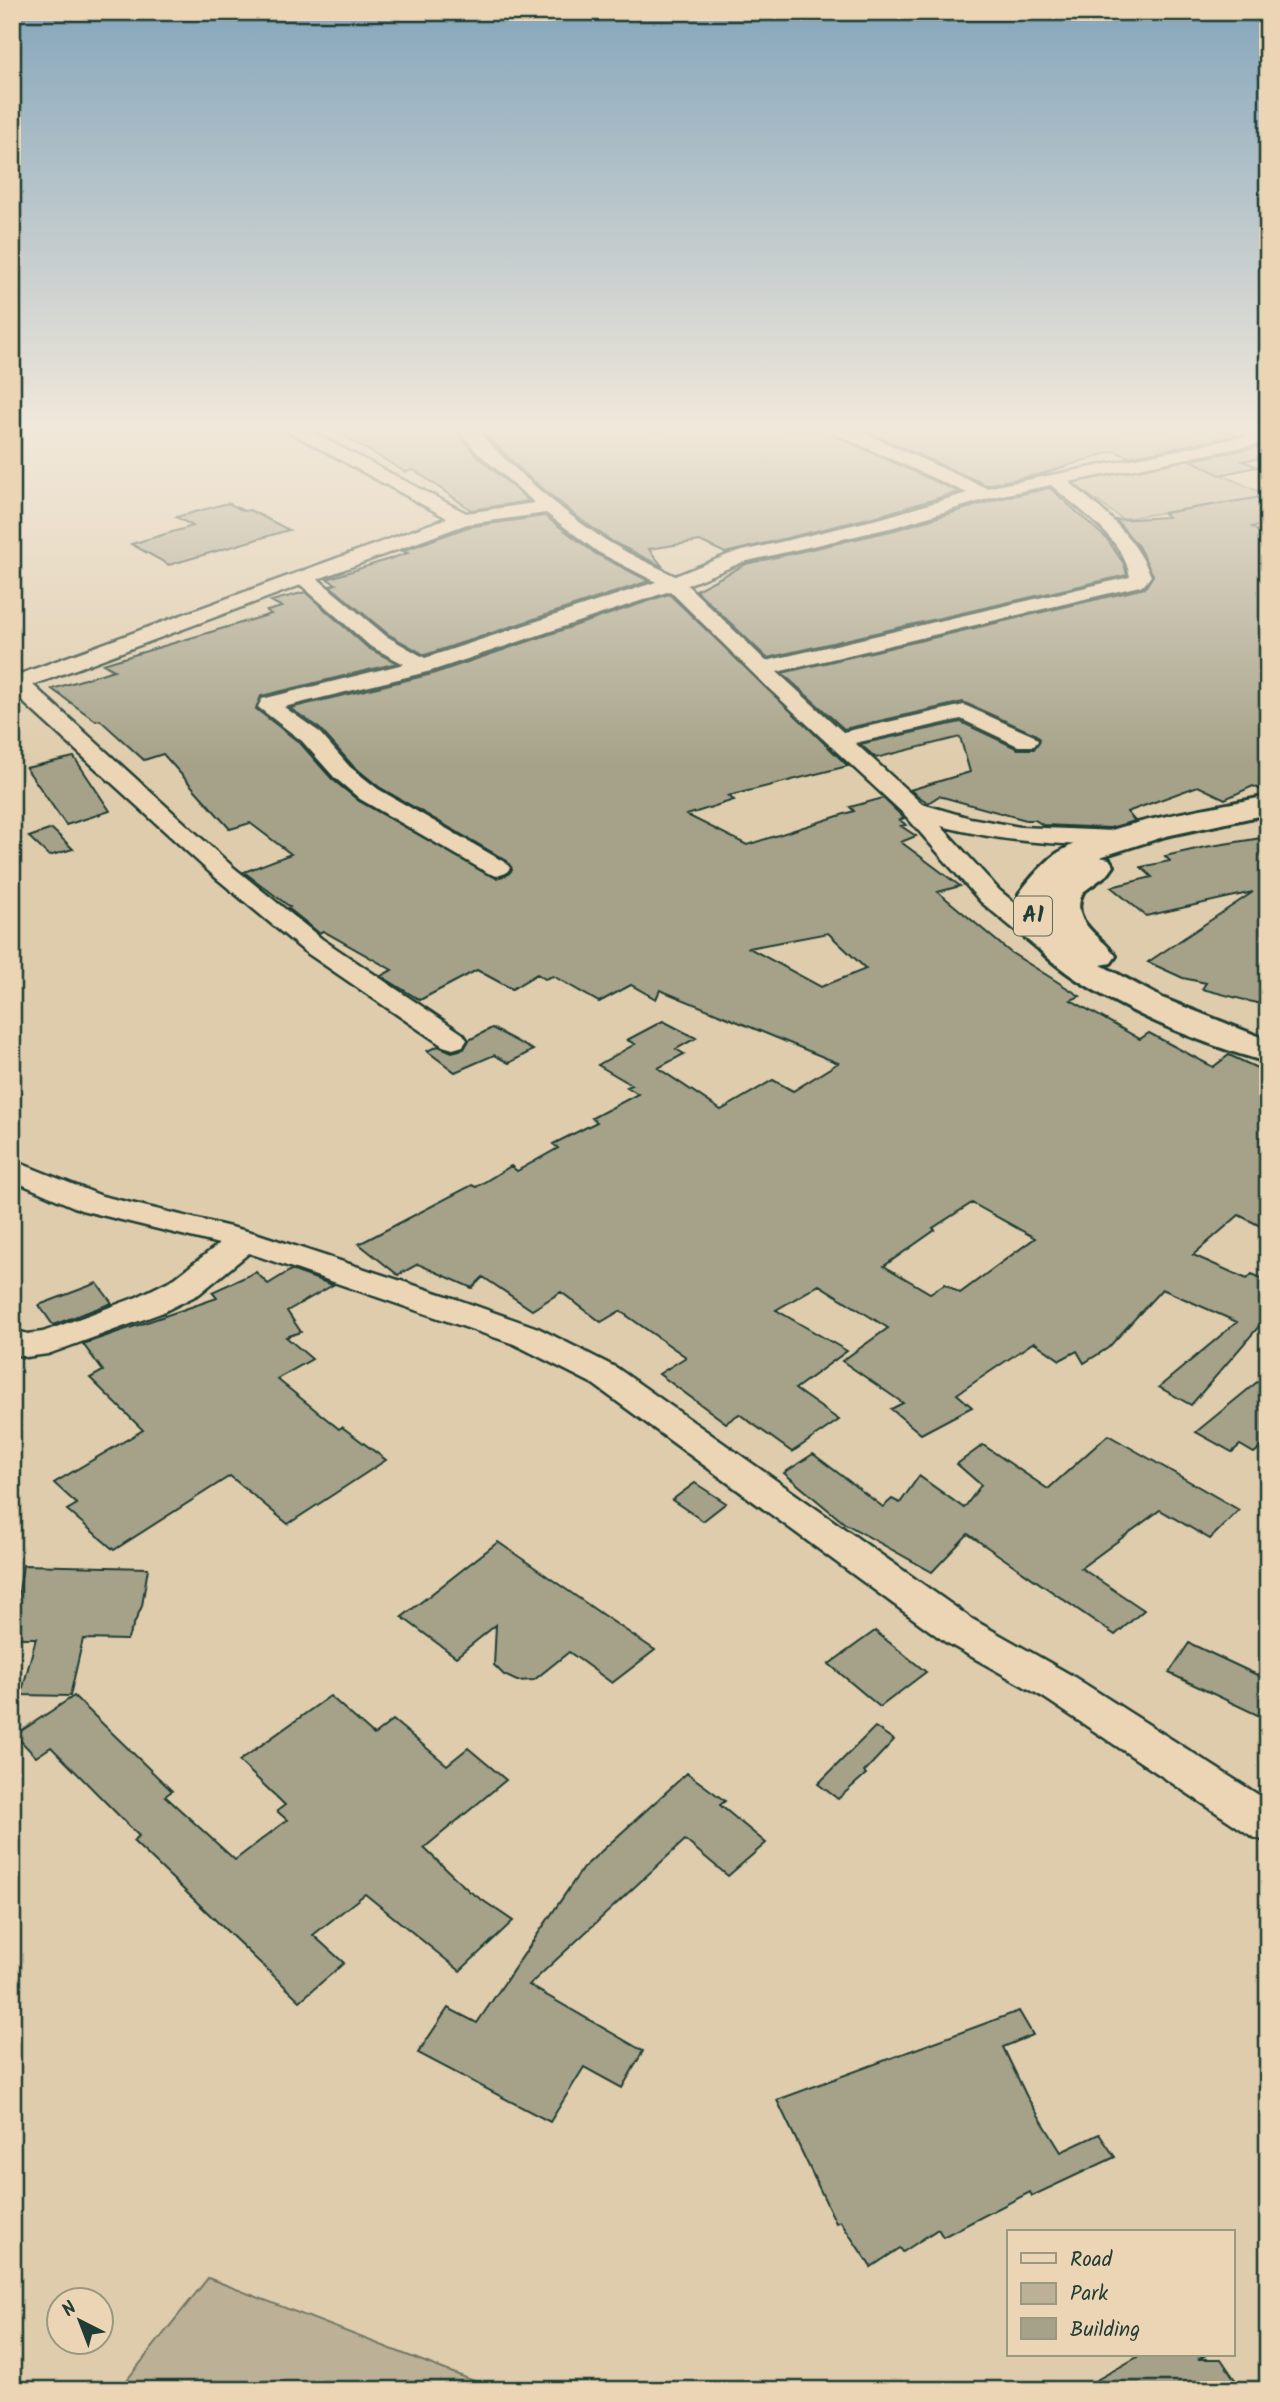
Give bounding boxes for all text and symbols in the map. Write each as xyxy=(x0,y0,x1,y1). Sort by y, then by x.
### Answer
road number: A1 xyxy=(1014,897,1052,936)
legend xyxy=(1007,2230,1234,2356)
text: Road xyxy=(1070,2244,1113,2277)
text: Park xyxy=(1070,2278,1108,2311)
north arrow xyxy=(46,2286,116,2356)
text: N xyxy=(55,2295,84,2325)
text: Building xyxy=(1070,2314,1140,2347)

